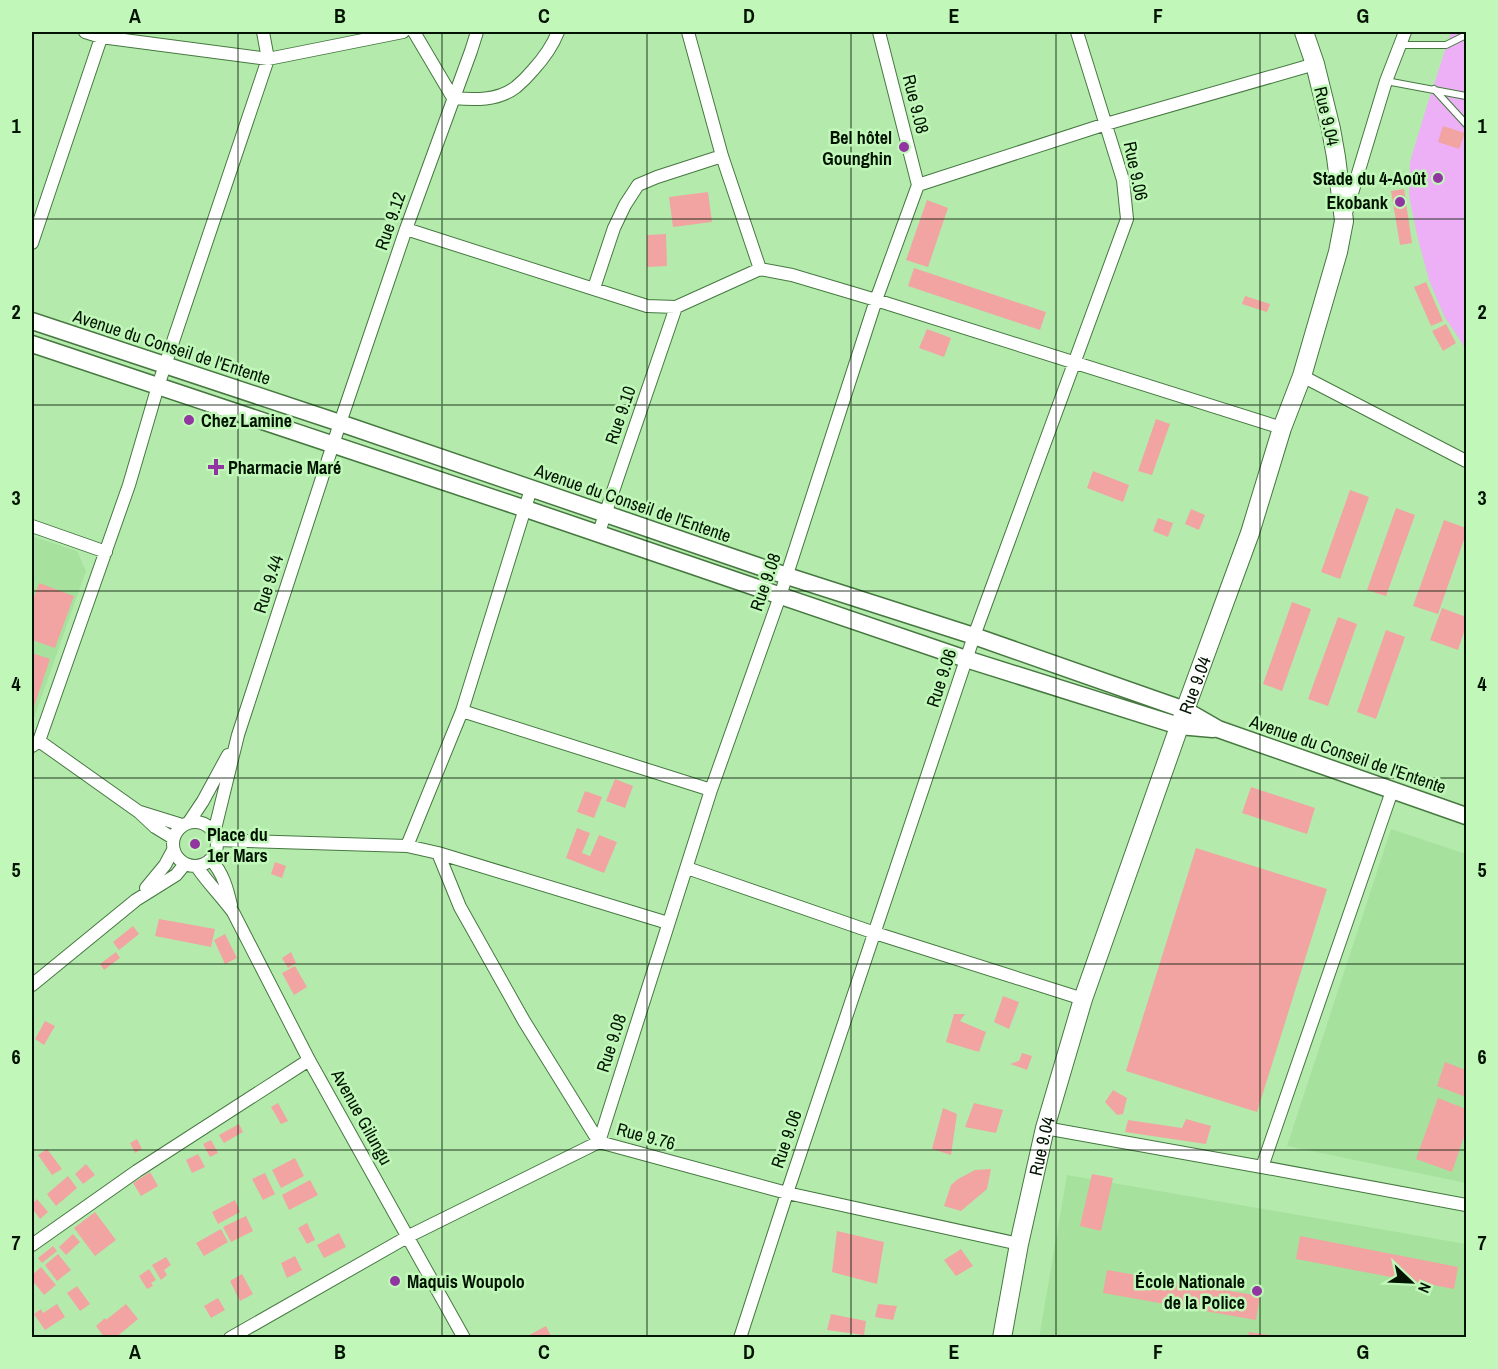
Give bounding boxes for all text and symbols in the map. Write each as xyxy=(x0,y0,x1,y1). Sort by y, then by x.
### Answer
text: A xyxy=(129,2,141,29)
text: B xyxy=(334,2,346,29)
text: C xyxy=(538,2,550,29)
text: D xyxy=(743,2,755,29)
text: E xyxy=(949,2,960,29)
text: F xyxy=(1153,2,1163,29)
text: G xyxy=(1357,2,1369,29)
street label: Rue 9.08 xyxy=(897,72,935,136)
street label: Rue 9.04 xyxy=(1308,84,1346,148)
text: 1 xyxy=(11,112,21,139)
text: 1 xyxy=(1477,112,1487,139)
place label: Bel hôtel Gounghin xyxy=(822,125,892,171)
street label: Rue 9.06 xyxy=(1118,139,1154,203)
marker: Bel hôtel Gounghin xyxy=(897,140,911,154)
place label: Stade du 4-Août xyxy=(1313,166,1426,191)
marker: Stade du 4-Août xyxy=(1431,171,1445,185)
street label: Rue 9.12 xyxy=(368,189,412,253)
place label: Ekobank xyxy=(1326,190,1389,215)
marker: Ekobank xyxy=(1393,195,1407,209)
text: 2 xyxy=(11,298,21,325)
text: 2 xyxy=(1477,298,1487,325)
street label: Avenue du Conseil de l'Entente xyxy=(69,303,274,391)
street label: Rue 9.10 xyxy=(598,383,642,447)
place label: Chez Lamine xyxy=(201,408,292,433)
marker: Chez Lamine xyxy=(182,413,196,427)
place label: Pharmacie Maré xyxy=(228,455,341,480)
street label: Avenue du Conseil de l'Entente xyxy=(531,457,735,548)
marker: Pharmacie Maré xyxy=(209,460,223,474)
text: 3 xyxy=(11,484,21,511)
text: 3 xyxy=(1477,484,1487,511)
street label: Rue 9.08 xyxy=(743,550,787,614)
street label: Rue 9.44 xyxy=(247,552,289,616)
street label: Rue 9.06 xyxy=(920,646,962,710)
street label: Rue 9.04 xyxy=(1172,653,1216,717)
text: 4 xyxy=(11,670,21,697)
text: 4 xyxy=(1477,670,1487,697)
street label: Avenue du Conseil de l'Entente xyxy=(1246,708,1450,799)
place label: Place du 1er Mars xyxy=(207,822,268,868)
marker: Place du 1er Mars xyxy=(188,837,202,851)
text: 5 xyxy=(11,856,21,883)
text: 5 xyxy=(1477,856,1487,883)
street label: Rue 9.08 xyxy=(590,1011,632,1075)
text: 6 xyxy=(11,1043,21,1070)
text: 6 xyxy=(1477,1043,1487,1070)
street label: Avenue Gilungu xyxy=(325,1064,399,1169)
street label: Rue 9.06 xyxy=(764,1107,808,1171)
street label: Rue 9.04 xyxy=(1022,1113,1060,1178)
street label: Rue 9.76 xyxy=(614,1116,678,1156)
text: 7 xyxy=(11,1229,21,1256)
text: 7 xyxy=(1477,1229,1487,1256)
north arrow xyxy=(1381,1252,1441,1312)
place label: Maquis Woupolo xyxy=(407,1269,525,1294)
place label: École Nationale de la Police xyxy=(1135,1269,1245,1315)
marker: Maquis Woupolo xyxy=(388,1274,402,1288)
text: N xyxy=(1413,1279,1437,1297)
marker: École Nationale de la Police xyxy=(1250,1284,1264,1298)
text: A xyxy=(129,1338,141,1365)
text: B xyxy=(334,1338,346,1365)
text: C xyxy=(538,1338,550,1365)
text: D xyxy=(743,1338,755,1365)
text: E xyxy=(949,1338,960,1365)
text: F xyxy=(1153,1338,1163,1365)
text: G xyxy=(1357,1338,1369,1365)

